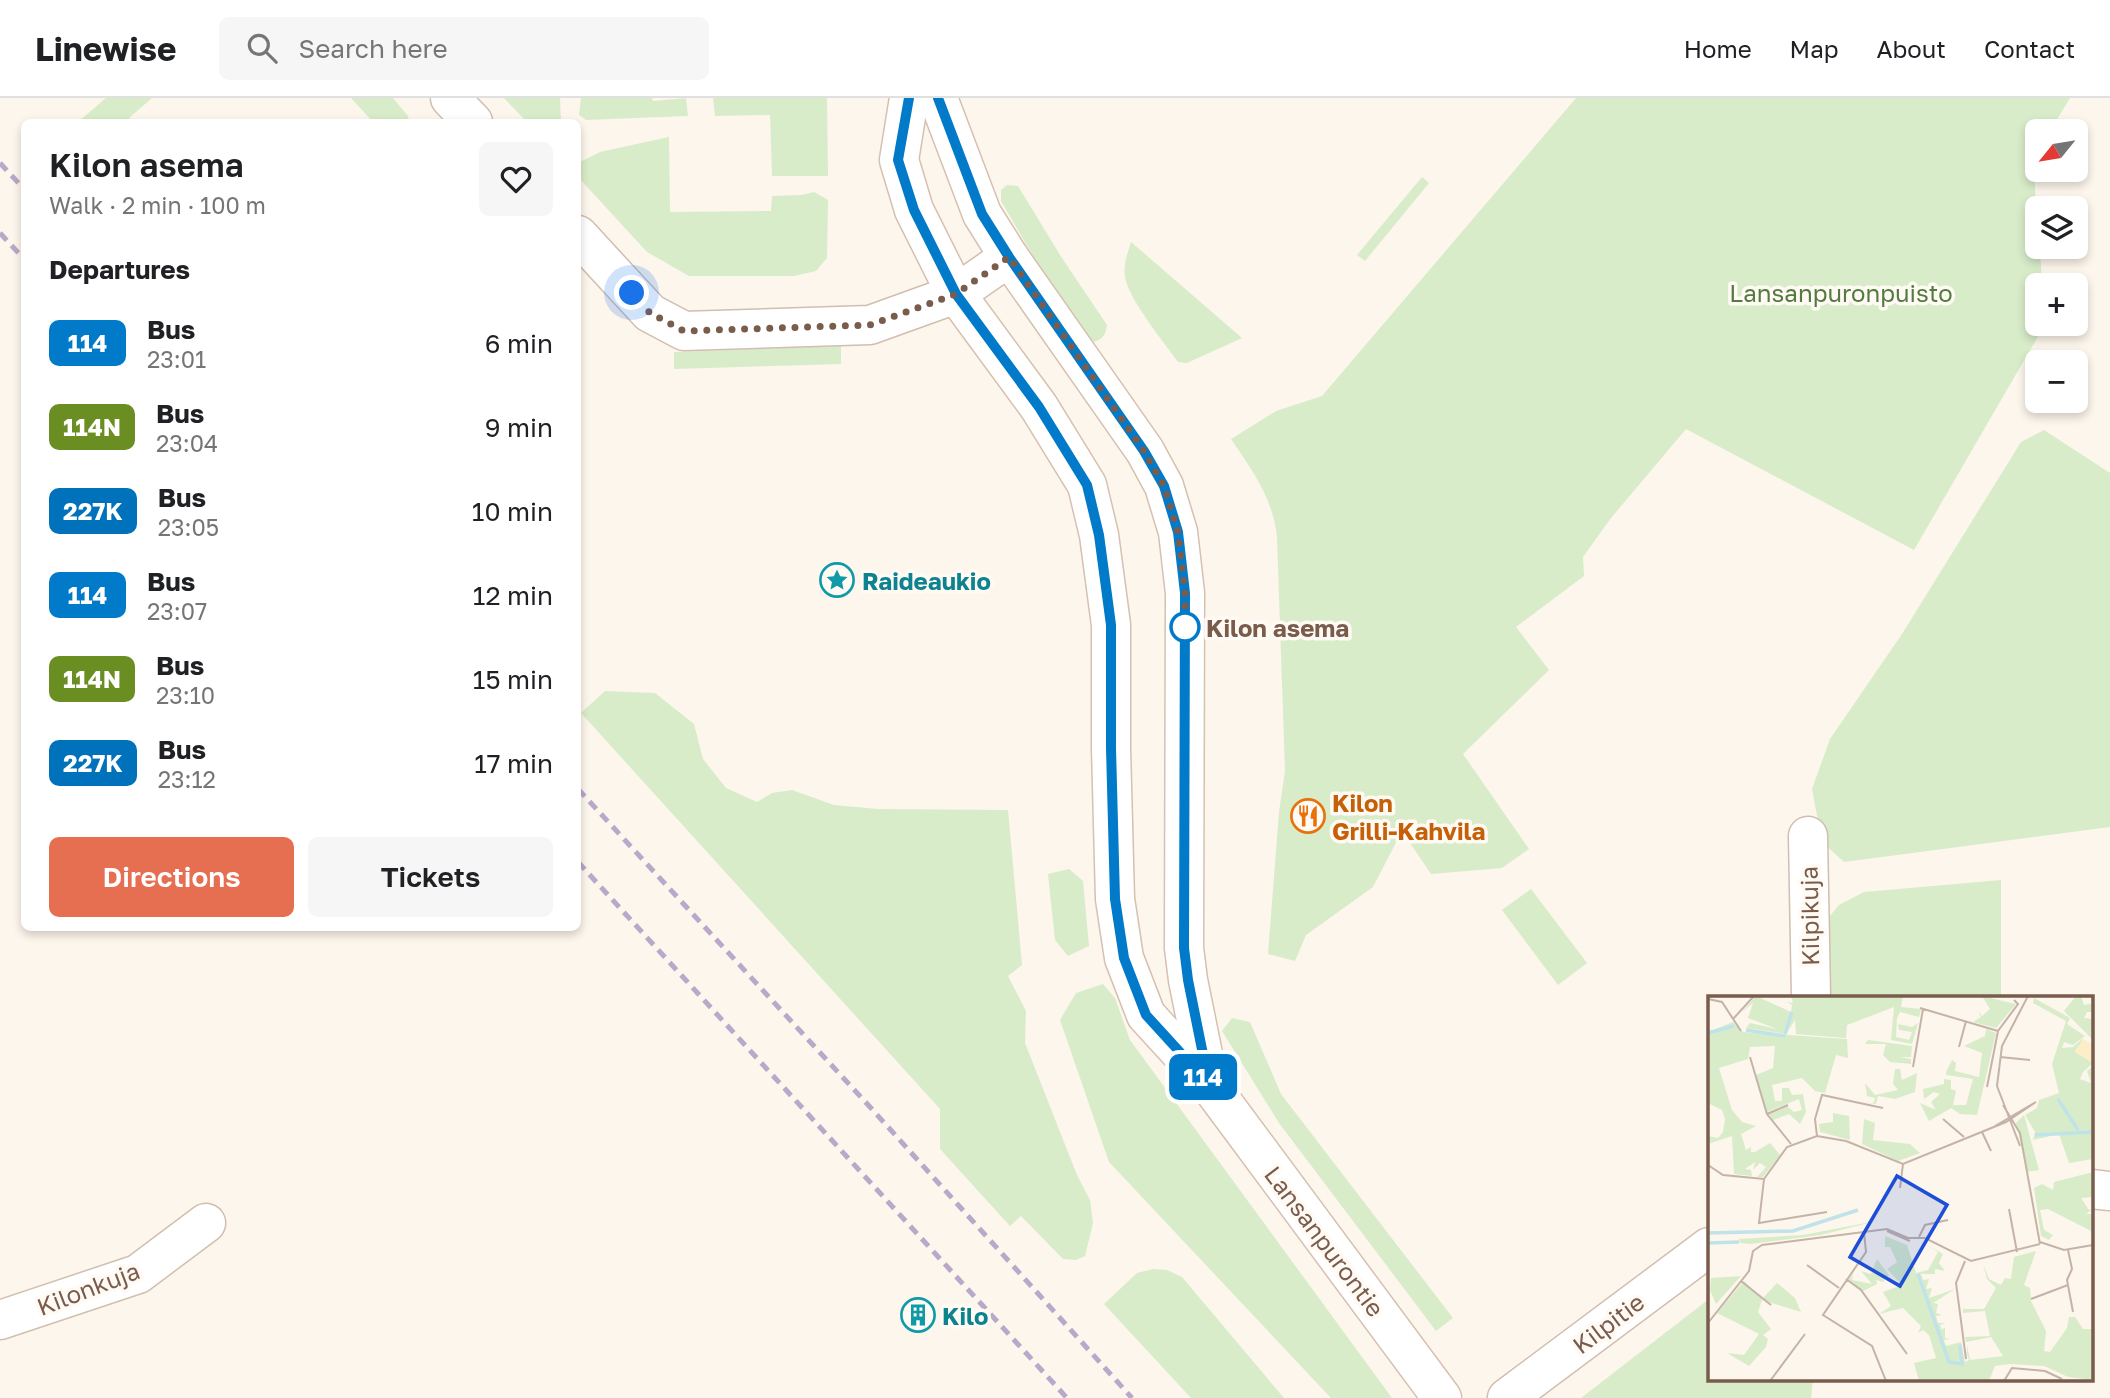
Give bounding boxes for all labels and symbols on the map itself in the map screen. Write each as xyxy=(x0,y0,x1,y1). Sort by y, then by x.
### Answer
north arrow xyxy=(2025,119,2088,182)
your location xyxy=(614,275,649,310)
park label: Lansanpuronpuisto xyxy=(1729,278,1953,307)
place icon: Raideaukio xyxy=(818,561,856,599)
place label: Raideaukio xyxy=(862,566,991,595)
marker: Kilon asema xyxy=(1170,612,1200,642)
place label: Kilon asema xyxy=(1206,613,1349,642)
place label: Kilon Grilli-Kahvila xyxy=(1332,788,1486,845)
restaurant icon: Kilon Grilli-Kahvila xyxy=(1289,797,1327,835)
street label: Kilpikuja xyxy=(1794,866,1824,966)
inset map xyxy=(1708,996,2092,1380)
line badge: 114 xyxy=(1163,1054,1243,1100)
street label: Lansanpurontie xyxy=(1259,1160,1391,1322)
street label: Kilonkuja xyxy=(33,1255,143,1321)
street label: Kilpitie xyxy=(1567,1287,1649,1359)
building icon: Kilo xyxy=(899,1296,937,1334)
place label: Kilo xyxy=(942,1301,988,1330)

